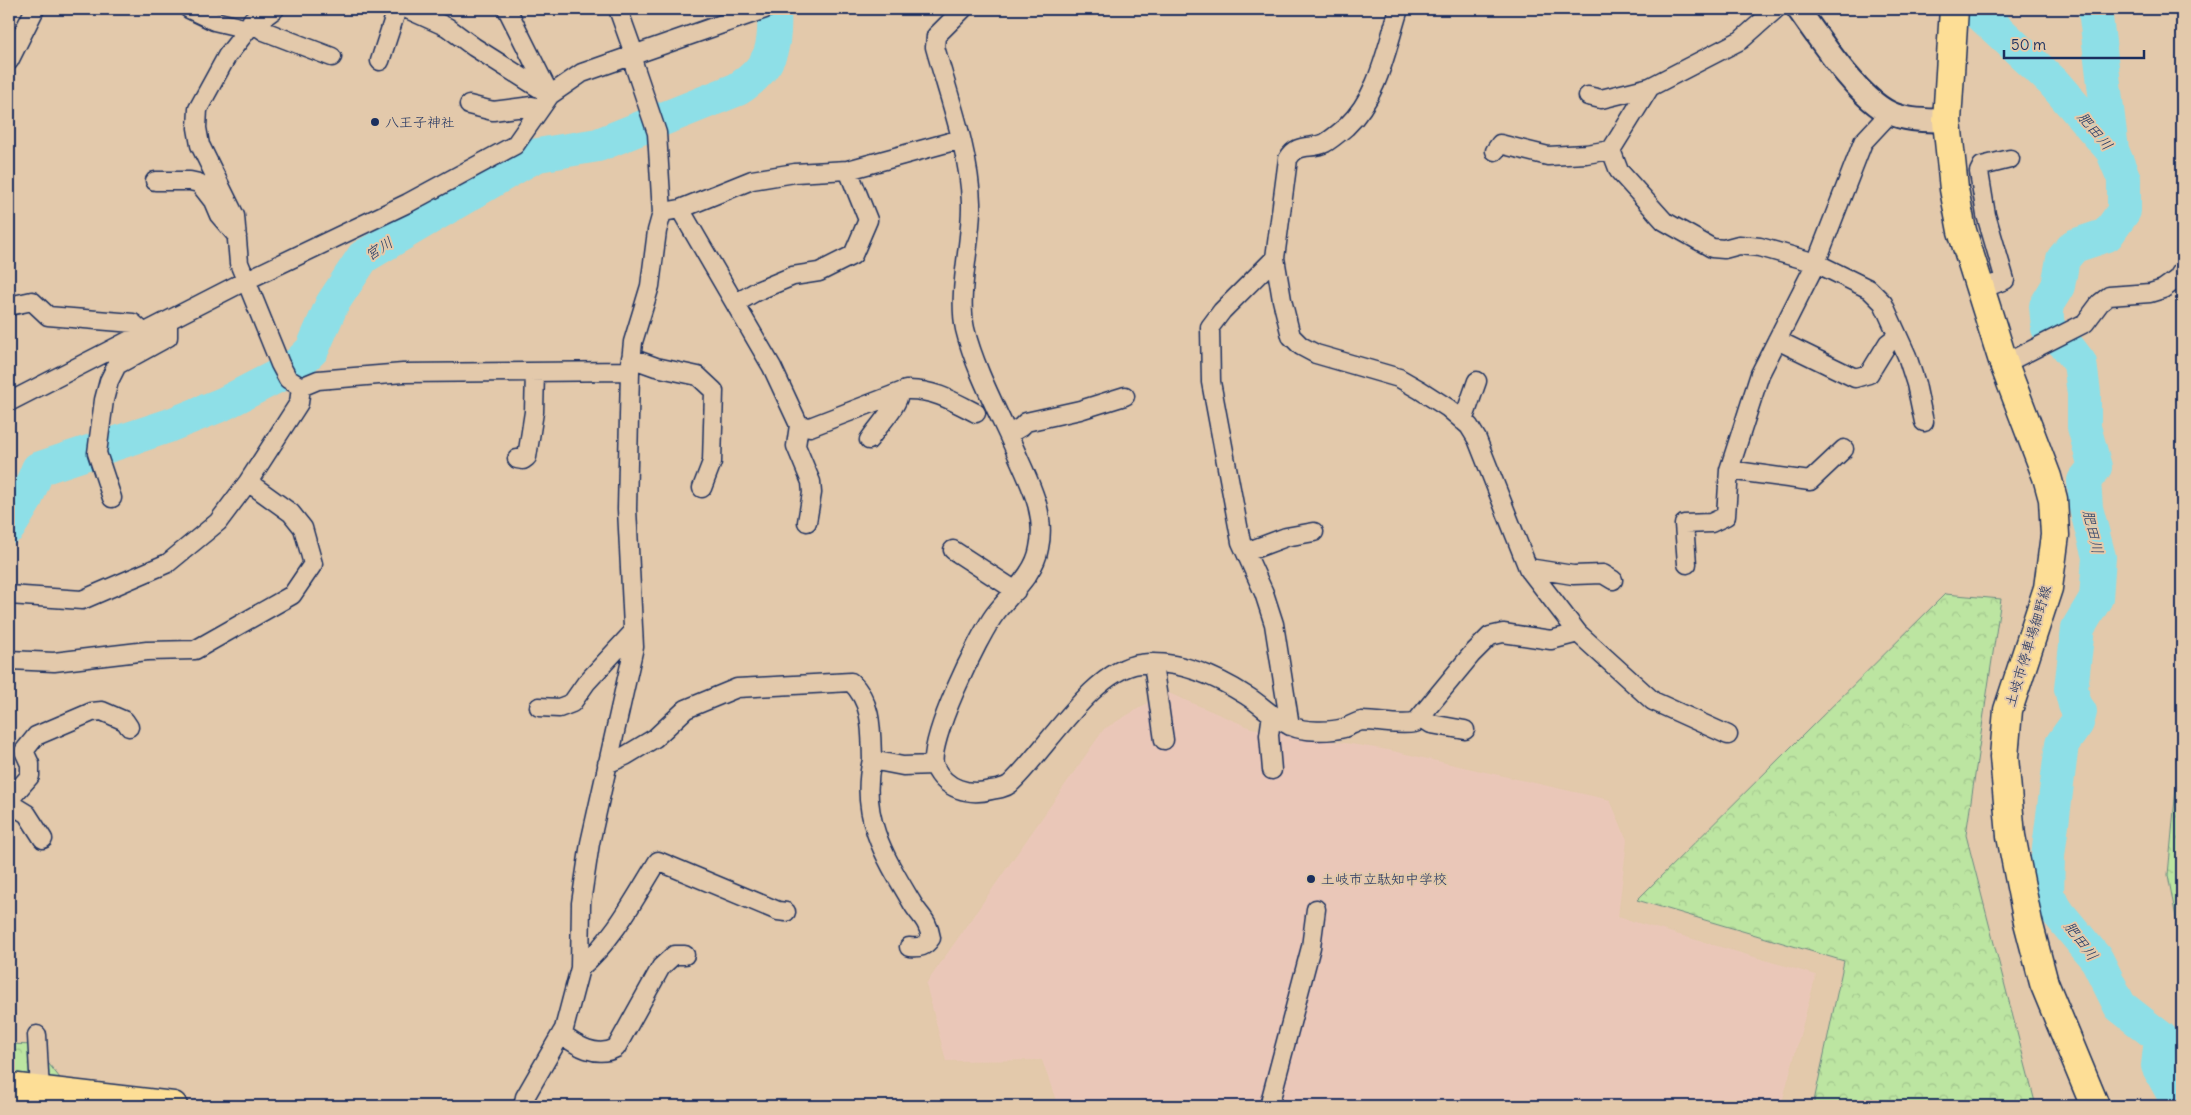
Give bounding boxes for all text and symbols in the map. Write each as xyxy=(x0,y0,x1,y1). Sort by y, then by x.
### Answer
scale bar xyxy=(2004,28,2144,60)
text: 50 m xyxy=(2011,35,2046,54)
water label: 肥田川 xyxy=(2074,107,2117,154)
place label: 八王子神社 xyxy=(385,113,455,131)
marker: 八王子神社 xyxy=(369,116,381,128)
water label: 宮川 xyxy=(361,232,396,265)
water label: 肥田川 xyxy=(2079,508,2108,556)
street label: 土岐市停車場細野線 xyxy=(2001,583,2055,709)
place label: 土岐市立駄知中学校 xyxy=(1321,870,1447,888)
marker: 土岐市立駄知中学校 xyxy=(1305,873,1317,885)
water label: 肥田川 xyxy=(2060,917,2103,964)

